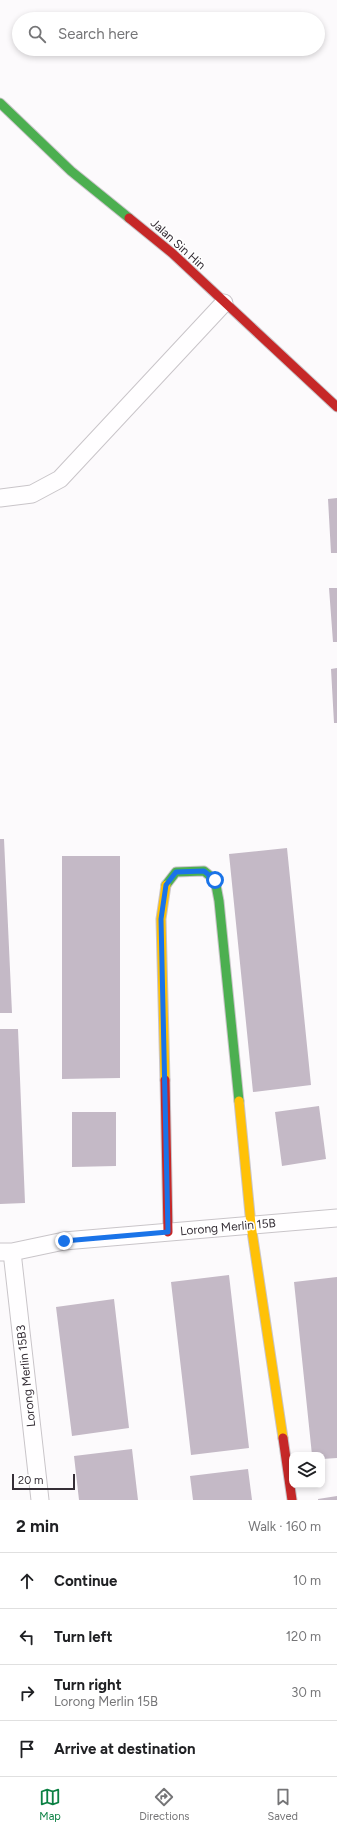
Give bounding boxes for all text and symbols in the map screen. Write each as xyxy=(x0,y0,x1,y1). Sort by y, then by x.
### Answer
search box xyxy=(12,12,325,56)
icon: search xyxy=(26,23,48,45)
text: Search here xyxy=(58,25,138,43)
street label: Jalan Sin Hin xyxy=(148,216,209,272)
route start xyxy=(206,871,224,889)
street label: Lorong Merlin 15B xyxy=(180,1216,276,1238)
route end xyxy=(55,1232,73,1250)
street label: Lorong Merlin 15B3 xyxy=(14,1324,38,1428)
map controls xyxy=(289,1452,325,1488)
button: layers xyxy=(289,1452,325,1488)
scale bar xyxy=(12,1472,75,1491)
text: 20 m xyxy=(18,1474,43,1487)
text: 2 min xyxy=(16,1516,59,1536)
text: Walk · 160 m xyxy=(248,1519,321,1534)
icon: ahead xyxy=(16,1570,38,1592)
text: Continue xyxy=(54,1572,117,1590)
text: 10 m xyxy=(293,1573,321,1588)
icon: left xyxy=(16,1626,38,1648)
text: Turn left xyxy=(54,1628,112,1646)
text: 120 m xyxy=(286,1629,321,1644)
text: Turn right xyxy=(54,1676,122,1694)
icon: right xyxy=(16,1682,38,1704)
text: 30 m xyxy=(291,1685,321,1700)
text: Lorong Merlin 15B xyxy=(54,1694,158,1709)
icon: arrive xyxy=(16,1738,38,1760)
text: Arrive at destination xyxy=(54,1740,195,1758)
tab: Map xyxy=(39,1786,61,1823)
tab: Directions xyxy=(139,1786,189,1823)
tab: Saved xyxy=(268,1786,298,1823)

